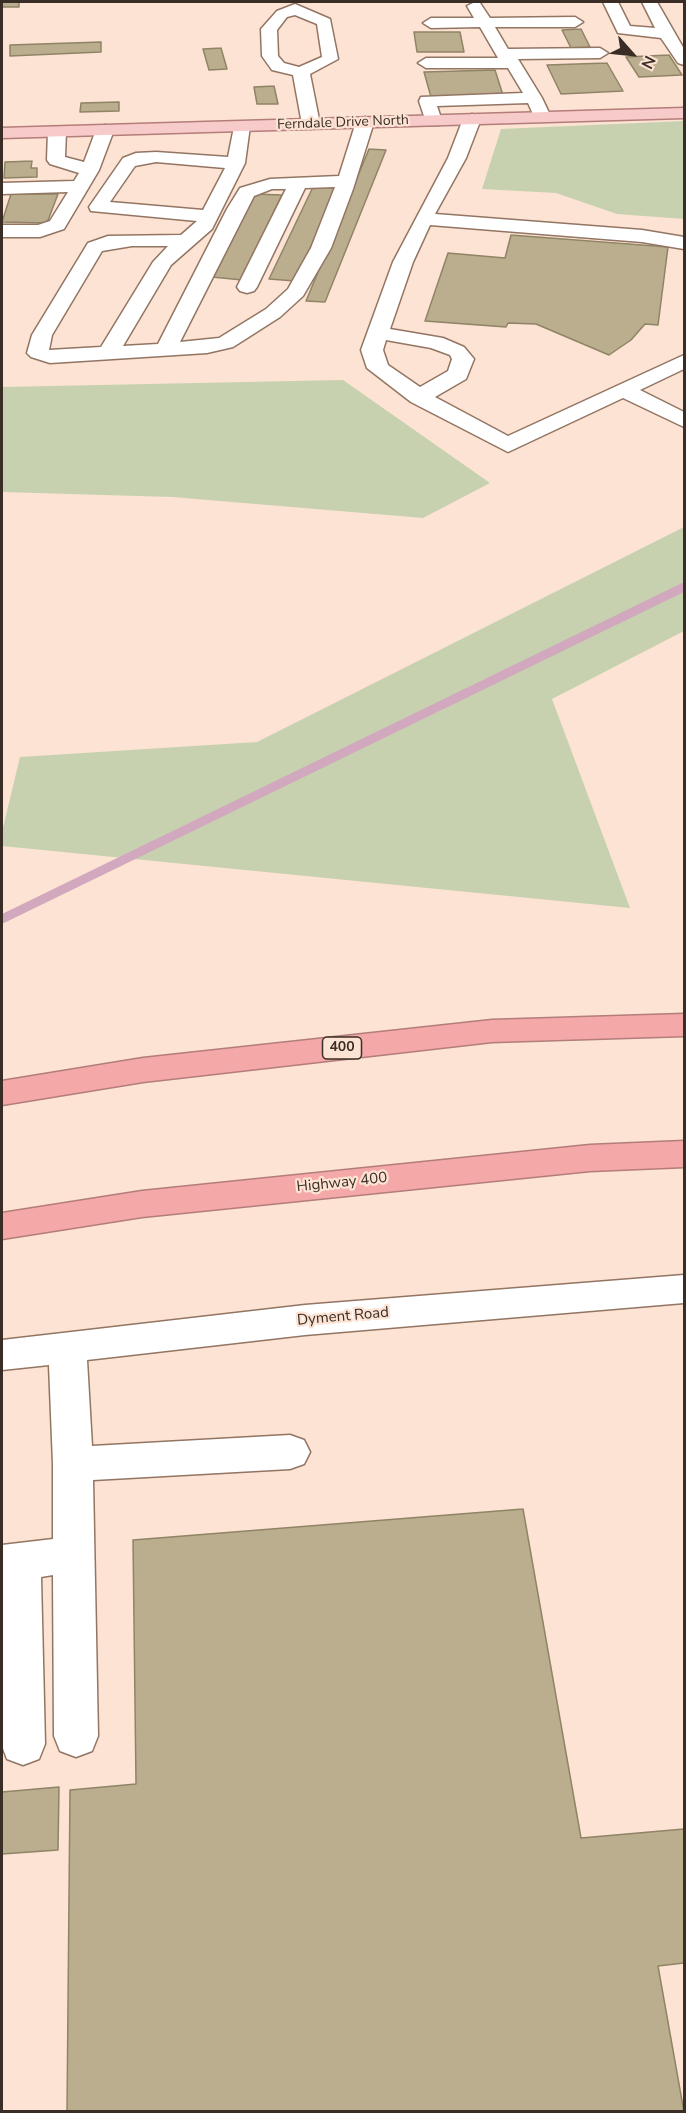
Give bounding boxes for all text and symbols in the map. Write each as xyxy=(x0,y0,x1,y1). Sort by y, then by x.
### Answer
north arrow xyxy=(602,24,662,84)
text: N xyxy=(636,52,661,72)
street label: Ferndale Drive North xyxy=(277,112,409,134)
road number: 400 xyxy=(322,1037,362,1059)
street label: Highway 400 xyxy=(296,1169,388,1197)
street label: Dyment Road xyxy=(296,1304,390,1330)

